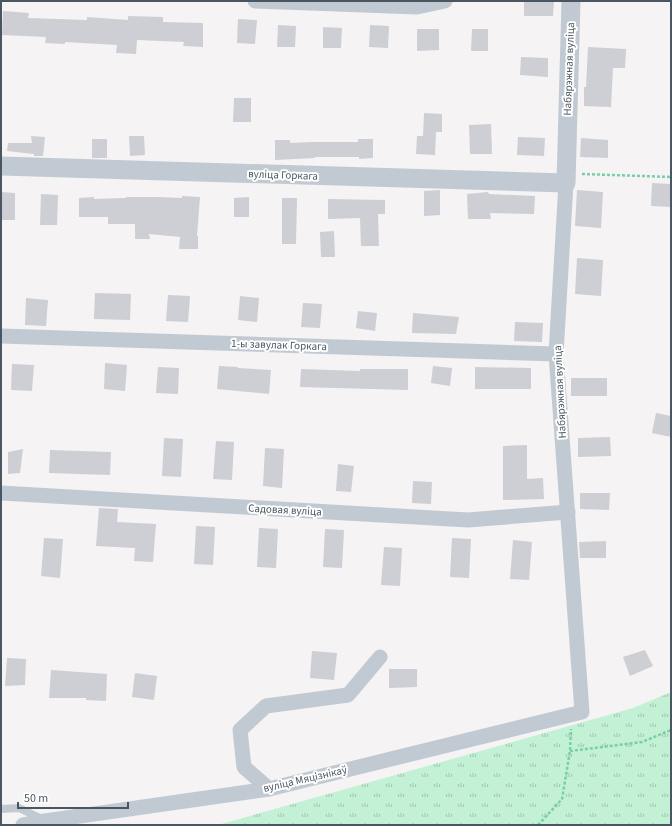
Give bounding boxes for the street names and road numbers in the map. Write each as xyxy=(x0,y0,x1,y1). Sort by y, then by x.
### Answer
street label: Набярэжная вуліца xyxy=(560,22,578,116)
street label: вуліца Горкага xyxy=(248,166,318,184)
street label: 1-ы завулак Горкага xyxy=(231,336,327,354)
street label: Набярэжная вуліца xyxy=(550,345,570,439)
street label: Садовая вуліца xyxy=(248,501,322,519)
street label: вуліца Мяцізнікаў xyxy=(262,762,348,796)

